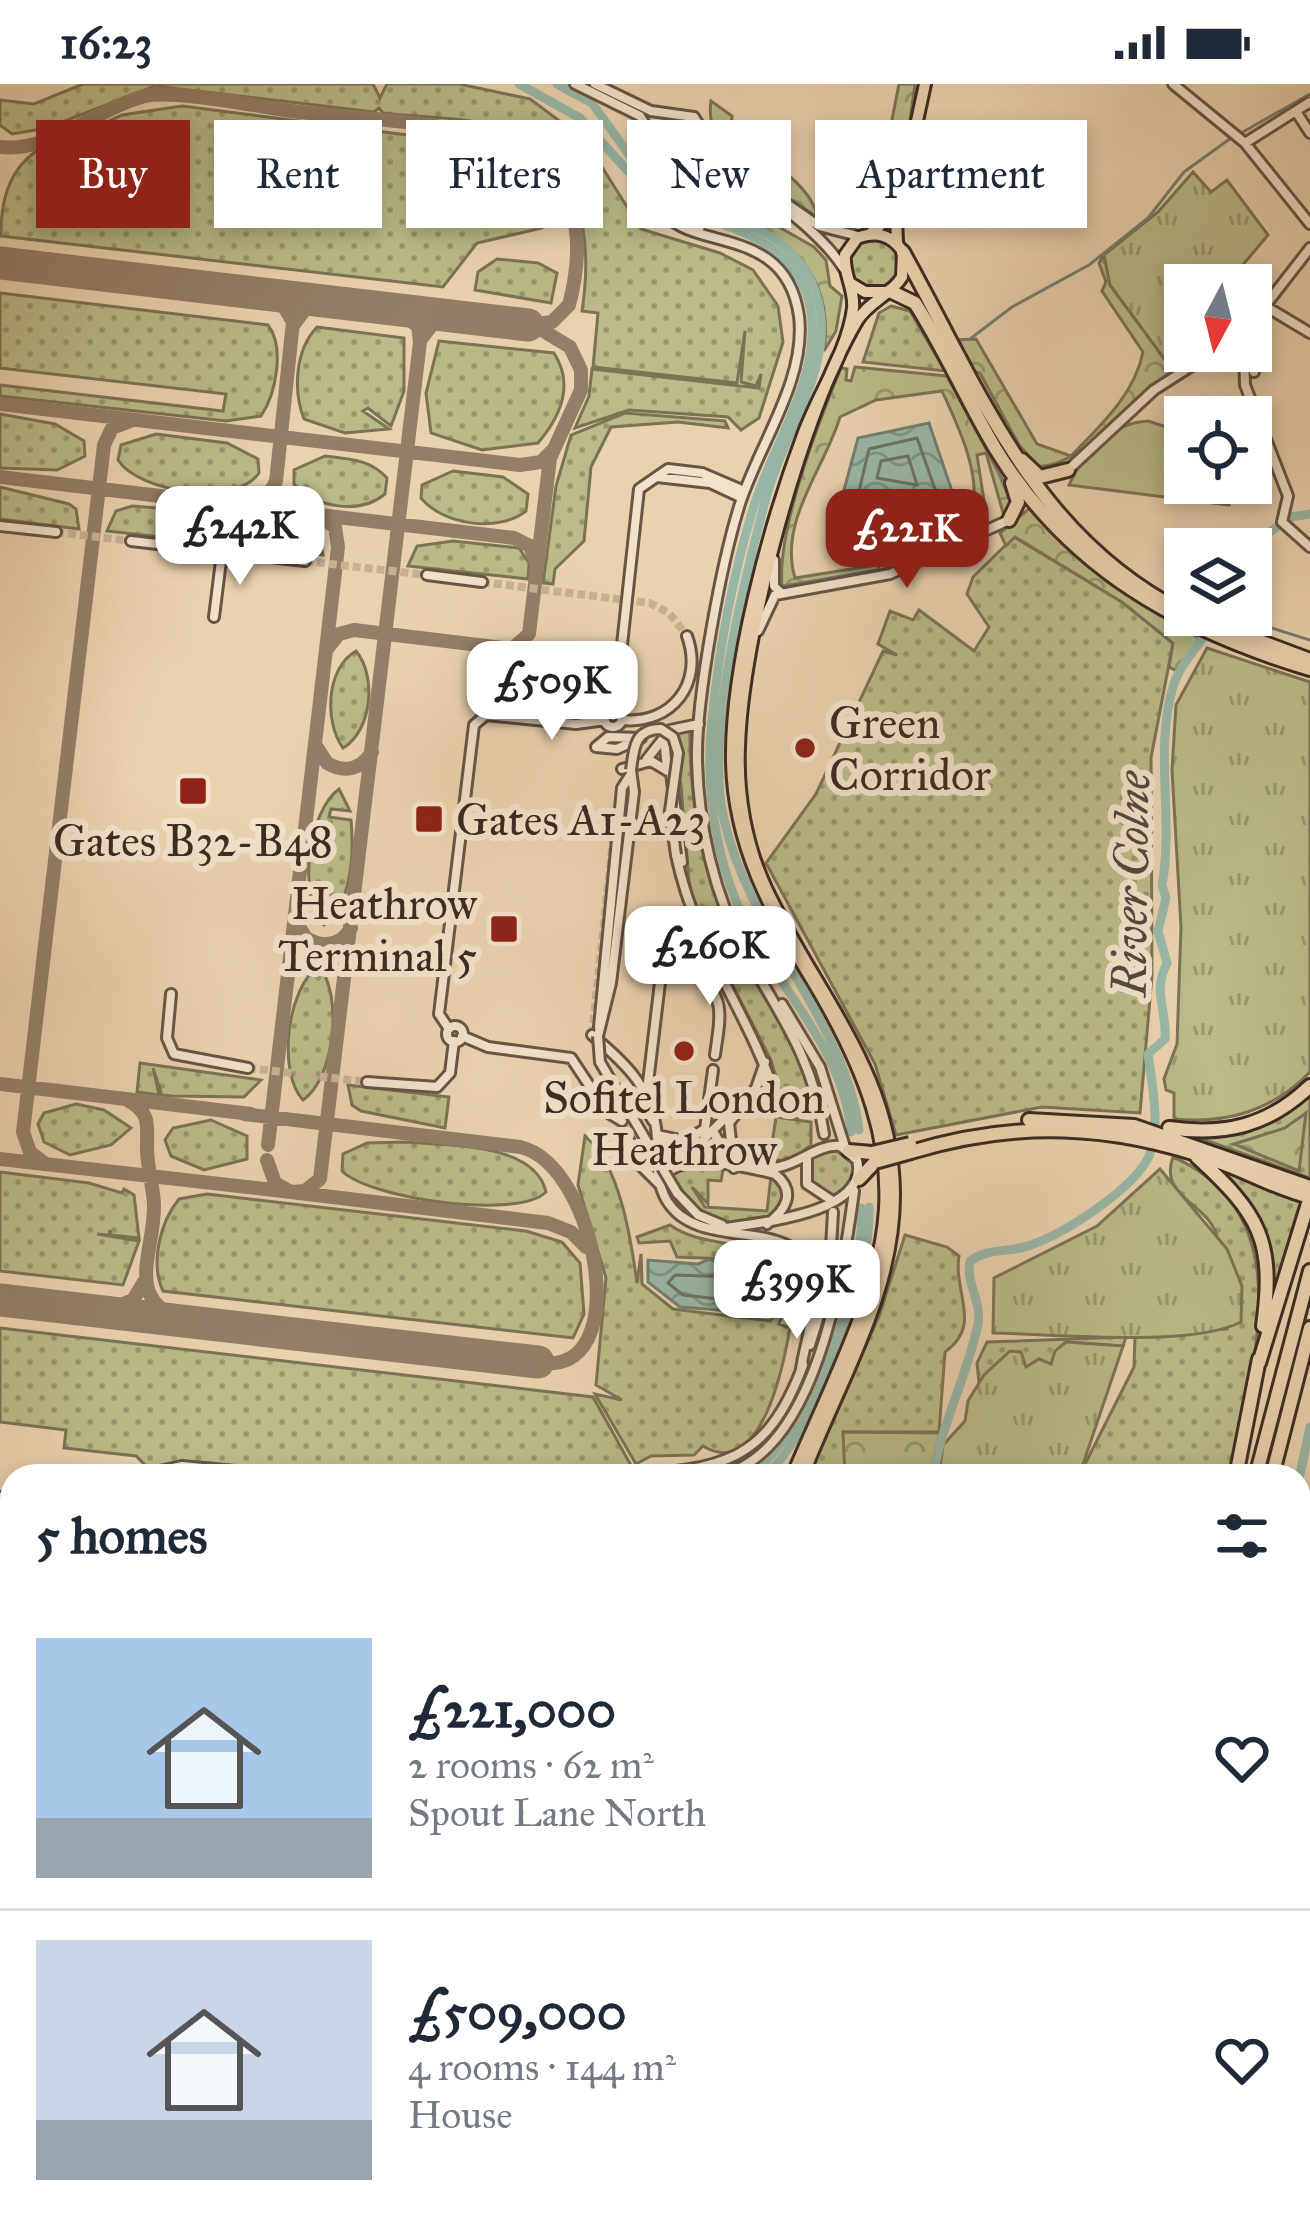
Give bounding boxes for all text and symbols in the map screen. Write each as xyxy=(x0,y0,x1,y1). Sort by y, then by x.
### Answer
text: 16:23 xyxy=(60,15,152,70)
chip: Buy xyxy=(36,120,190,228)
chip: Rent xyxy=(214,120,382,228)
chip: Filters xyxy=(406,120,603,228)
chip: New xyxy=(627,120,791,228)
chip: Apartment xyxy=(815,120,1087,228)
north arrow xyxy=(1164,264,1272,372)
map controls xyxy=(1164,264,1272,636)
button: locate xyxy=(1164,396,1272,504)
pin: £242K xyxy=(156,486,324,588)
pin: £221K xyxy=(823,489,991,591)
text: £242K xyxy=(183,501,297,549)
text: £221K xyxy=(853,504,961,552)
button: layers xyxy=(1164,528,1272,636)
pin: £509K xyxy=(468,641,636,743)
text: £509K xyxy=(494,656,610,704)
place label: Green Corridor xyxy=(829,695,991,802)
marker: Green Corridor xyxy=(792,735,818,761)
water label: River Colne xyxy=(1100,770,1162,999)
marker: Gates B32-B48 xyxy=(177,775,209,807)
place label: Gates A1-A23 xyxy=(456,792,706,847)
marker: Gates A1-A23 xyxy=(413,803,445,835)
place label: Gates B32-B48 xyxy=(53,813,333,868)
place label: Heathrow Terminal 5 xyxy=(278,876,479,983)
pin: £260K xyxy=(626,906,794,1008)
marker: Heathrow Terminal 5 xyxy=(488,913,520,945)
text: £260K xyxy=(652,921,768,969)
marker: Sofitel London Heathrow xyxy=(671,1038,697,1064)
place label: Sofitel London Heathrow xyxy=(543,1070,825,1177)
pin: £399K xyxy=(713,1240,881,1342)
text: £399K xyxy=(741,1255,853,1303)
icon: filters xyxy=(1209,1503,1275,1569)
text: 5 homes xyxy=(36,1505,207,1567)
text: £221,000 xyxy=(408,1679,616,1741)
icon: home xyxy=(132,1686,276,1830)
icon: heart xyxy=(1209,1725,1275,1791)
text: 2 rooms · 62 m² xyxy=(408,1741,654,1789)
text: Spout Lane North xyxy=(408,1789,706,1837)
text: £509,000 xyxy=(408,1981,626,2043)
icon: home xyxy=(132,1988,276,2132)
icon: heart xyxy=(1209,2027,1275,2093)
text: 4 rooms · 144 m² xyxy=(408,2043,676,2091)
text: House xyxy=(408,2091,512,2139)

